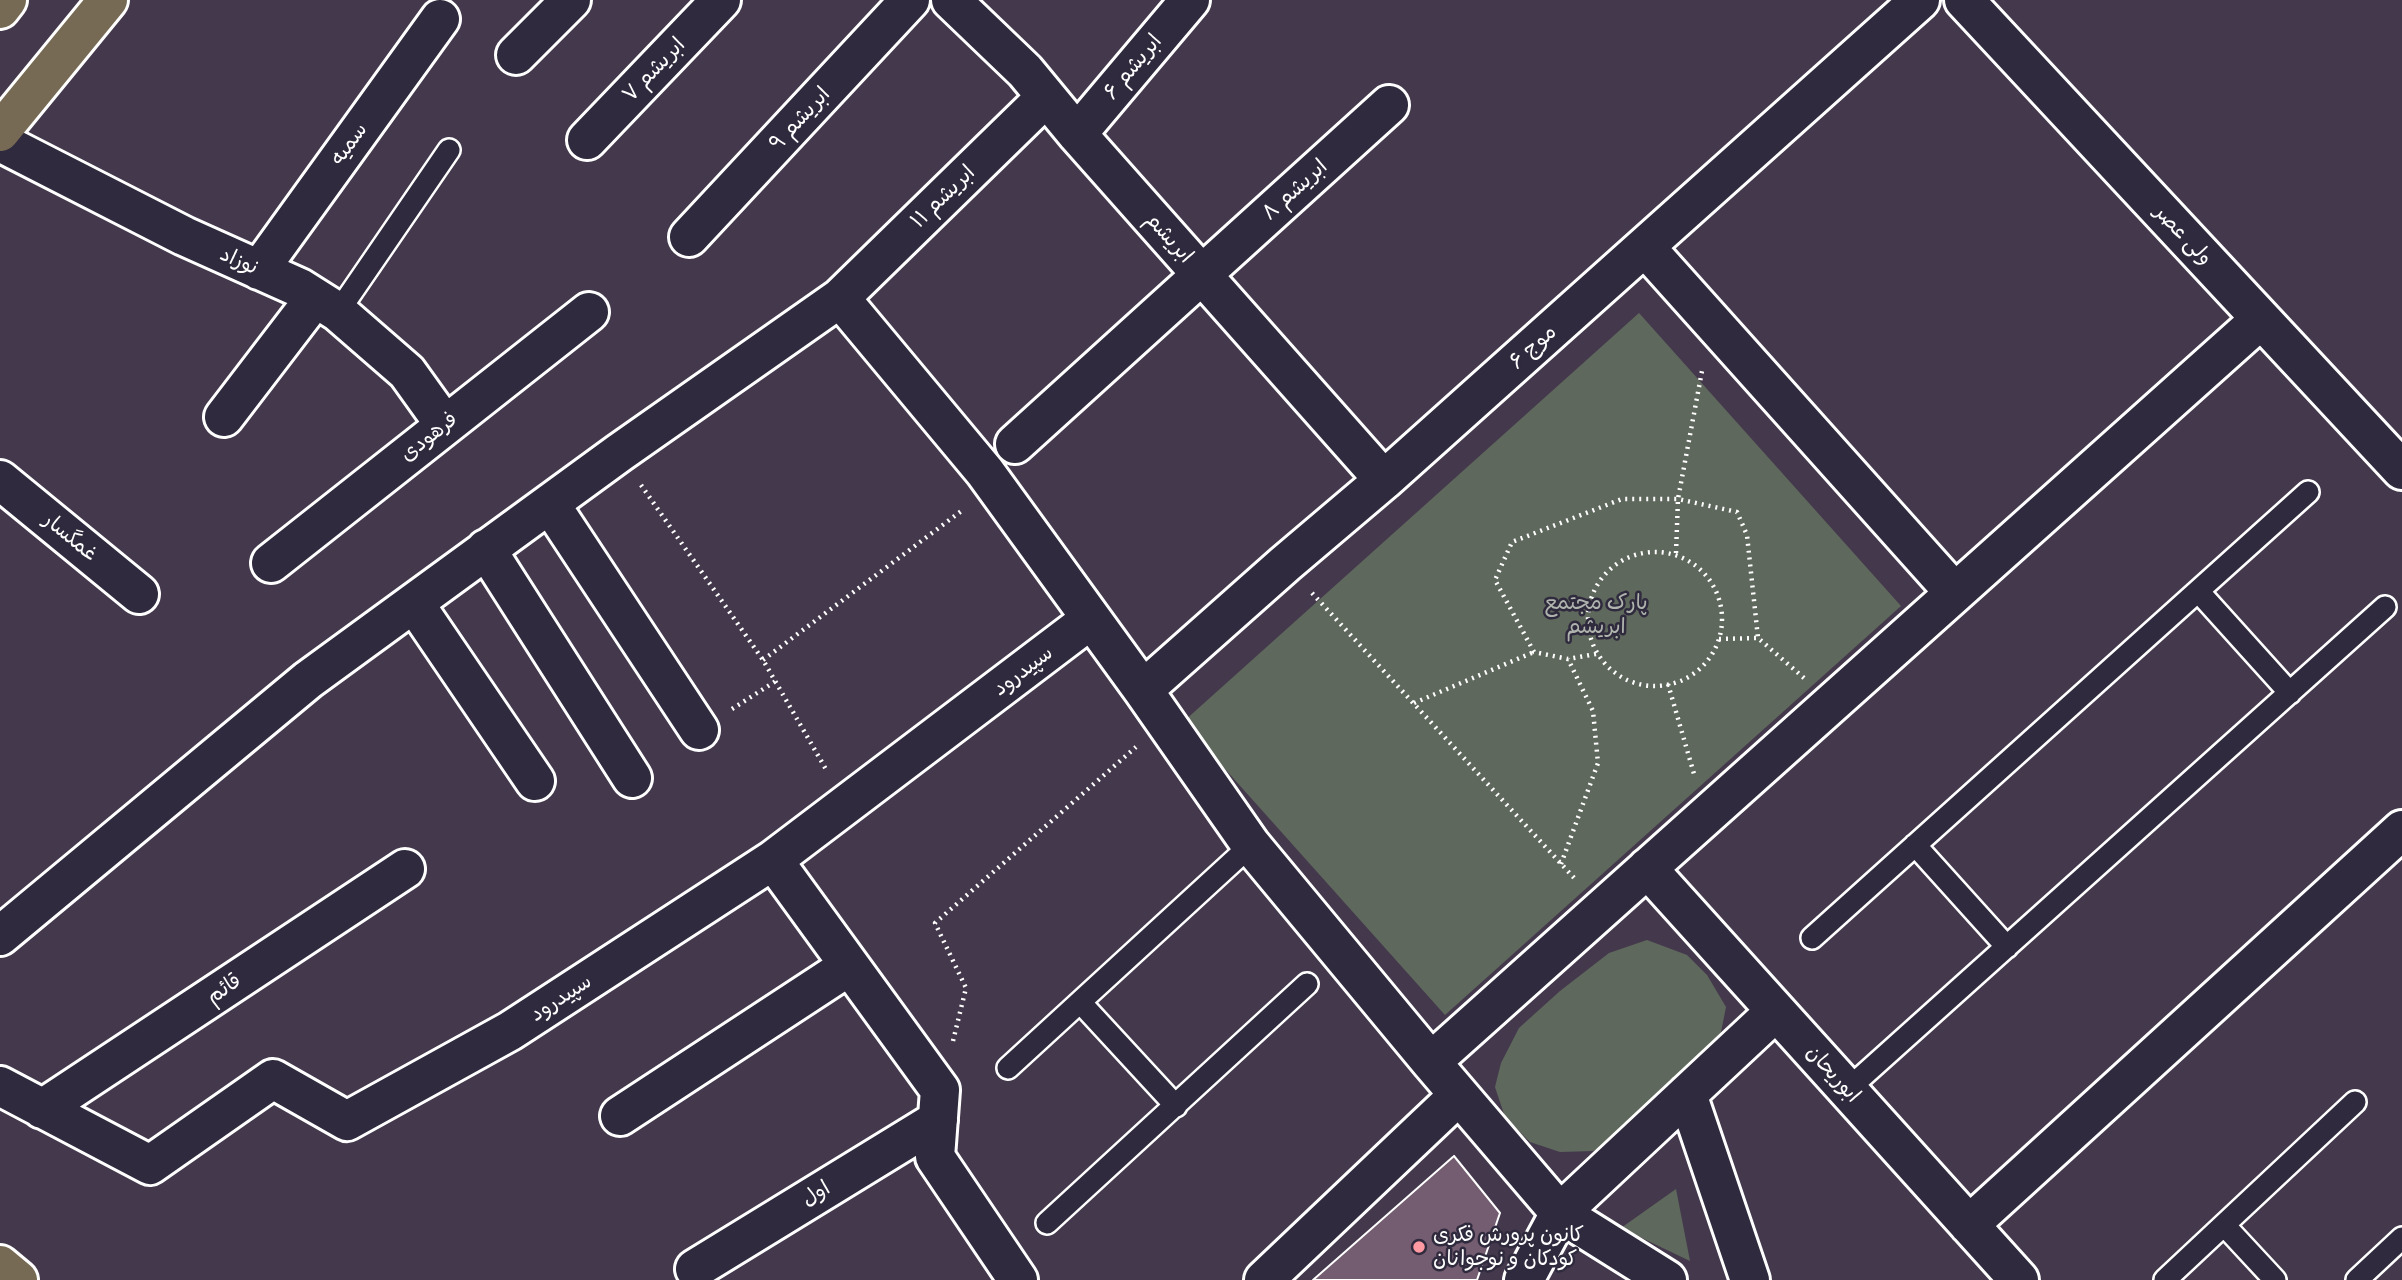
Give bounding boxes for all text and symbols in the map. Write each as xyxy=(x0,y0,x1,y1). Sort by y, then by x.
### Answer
street label: ابریشم ۶ xyxy=(1099,29,1167,105)
street label: ابریشم ۷ xyxy=(617,33,691,107)
street label: ابریشم ۹ xyxy=(764,82,836,156)
street label: سمیه xyxy=(325,118,373,170)
street label: ابریشم ۸ xyxy=(1257,154,1333,226)
street label: ابریشم ۱۱ xyxy=(906,160,980,234)
street label: ولی عصر xyxy=(2149,199,2217,271)
street label: ابریشم xyxy=(1140,207,1198,269)
street label: نوزاد xyxy=(216,242,262,280)
street label: موج ۶ xyxy=(1504,319,1562,375)
street label: فرهودی xyxy=(395,407,463,467)
street label: غمگسار xyxy=(38,507,102,567)
park label: پارک مجتمع ابریشم xyxy=(1544,590,1648,640)
street label: سپیدرود xyxy=(988,640,1058,702)
street label: قائم xyxy=(202,968,246,1010)
street label: سپیدرود xyxy=(525,969,597,1027)
street label: ابوریحان xyxy=(1801,1040,1865,1108)
street label: اول xyxy=(797,1176,835,1212)
place label: کانون پرورش فکری کودکان و نوجوانان xyxy=(1433,1222,1584,1272)
marker: کانون پرورش فکری کودکان و نوجوانان xyxy=(1411,1239,1427,1255)

